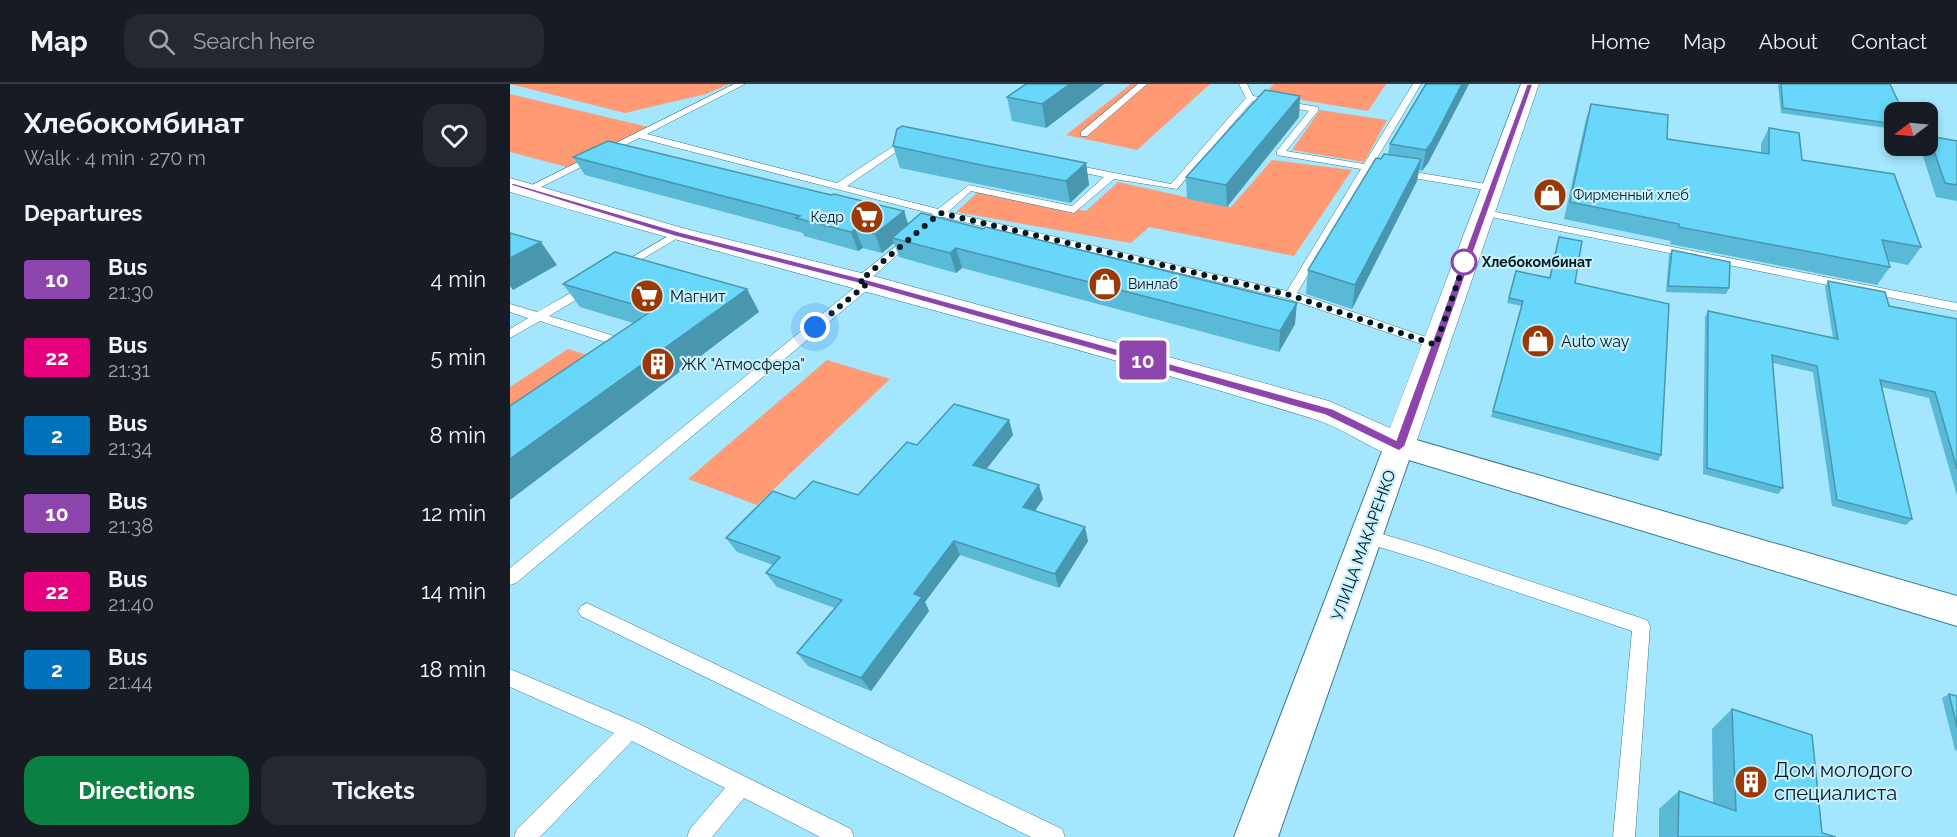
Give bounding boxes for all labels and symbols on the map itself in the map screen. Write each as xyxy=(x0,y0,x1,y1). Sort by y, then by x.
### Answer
north arrow xyxy=(1884,102,1938,156)
shop icon: Фирменный хлеб xyxy=(1532,177,1568,213)
place label: Фирменный хлеб xyxy=(1573,187,1689,203)
supermarket icon: Кедр xyxy=(849,199,885,235)
place label: Кедр xyxy=(811,209,844,225)
marker: Хлебокомбинат xyxy=(1451,249,1477,275)
place label: Хлебокомбинат xyxy=(1481,254,1592,270)
shop icon: Винлаб xyxy=(1087,266,1123,302)
place label: Винлаб xyxy=(1128,276,1178,292)
supermarket icon: Магнит xyxy=(629,278,665,314)
place label: Магнит xyxy=(670,287,726,306)
your location xyxy=(800,312,830,342)
shop icon: Auto way xyxy=(1520,323,1556,359)
place label: Auto way xyxy=(1561,332,1630,351)
line badge: 10 xyxy=(1116,340,1170,380)
building icon: ЖК "Атмосфера" xyxy=(640,346,676,382)
place label: ЖК "Атмосфера" xyxy=(681,355,805,374)
street label: УЛИЦА МАКАРЕНКО xyxy=(1327,467,1400,623)
place label: Дом молодого специалиста xyxy=(1774,758,1913,805)
building icon: Дом молодого специалиста xyxy=(1733,764,1769,800)

